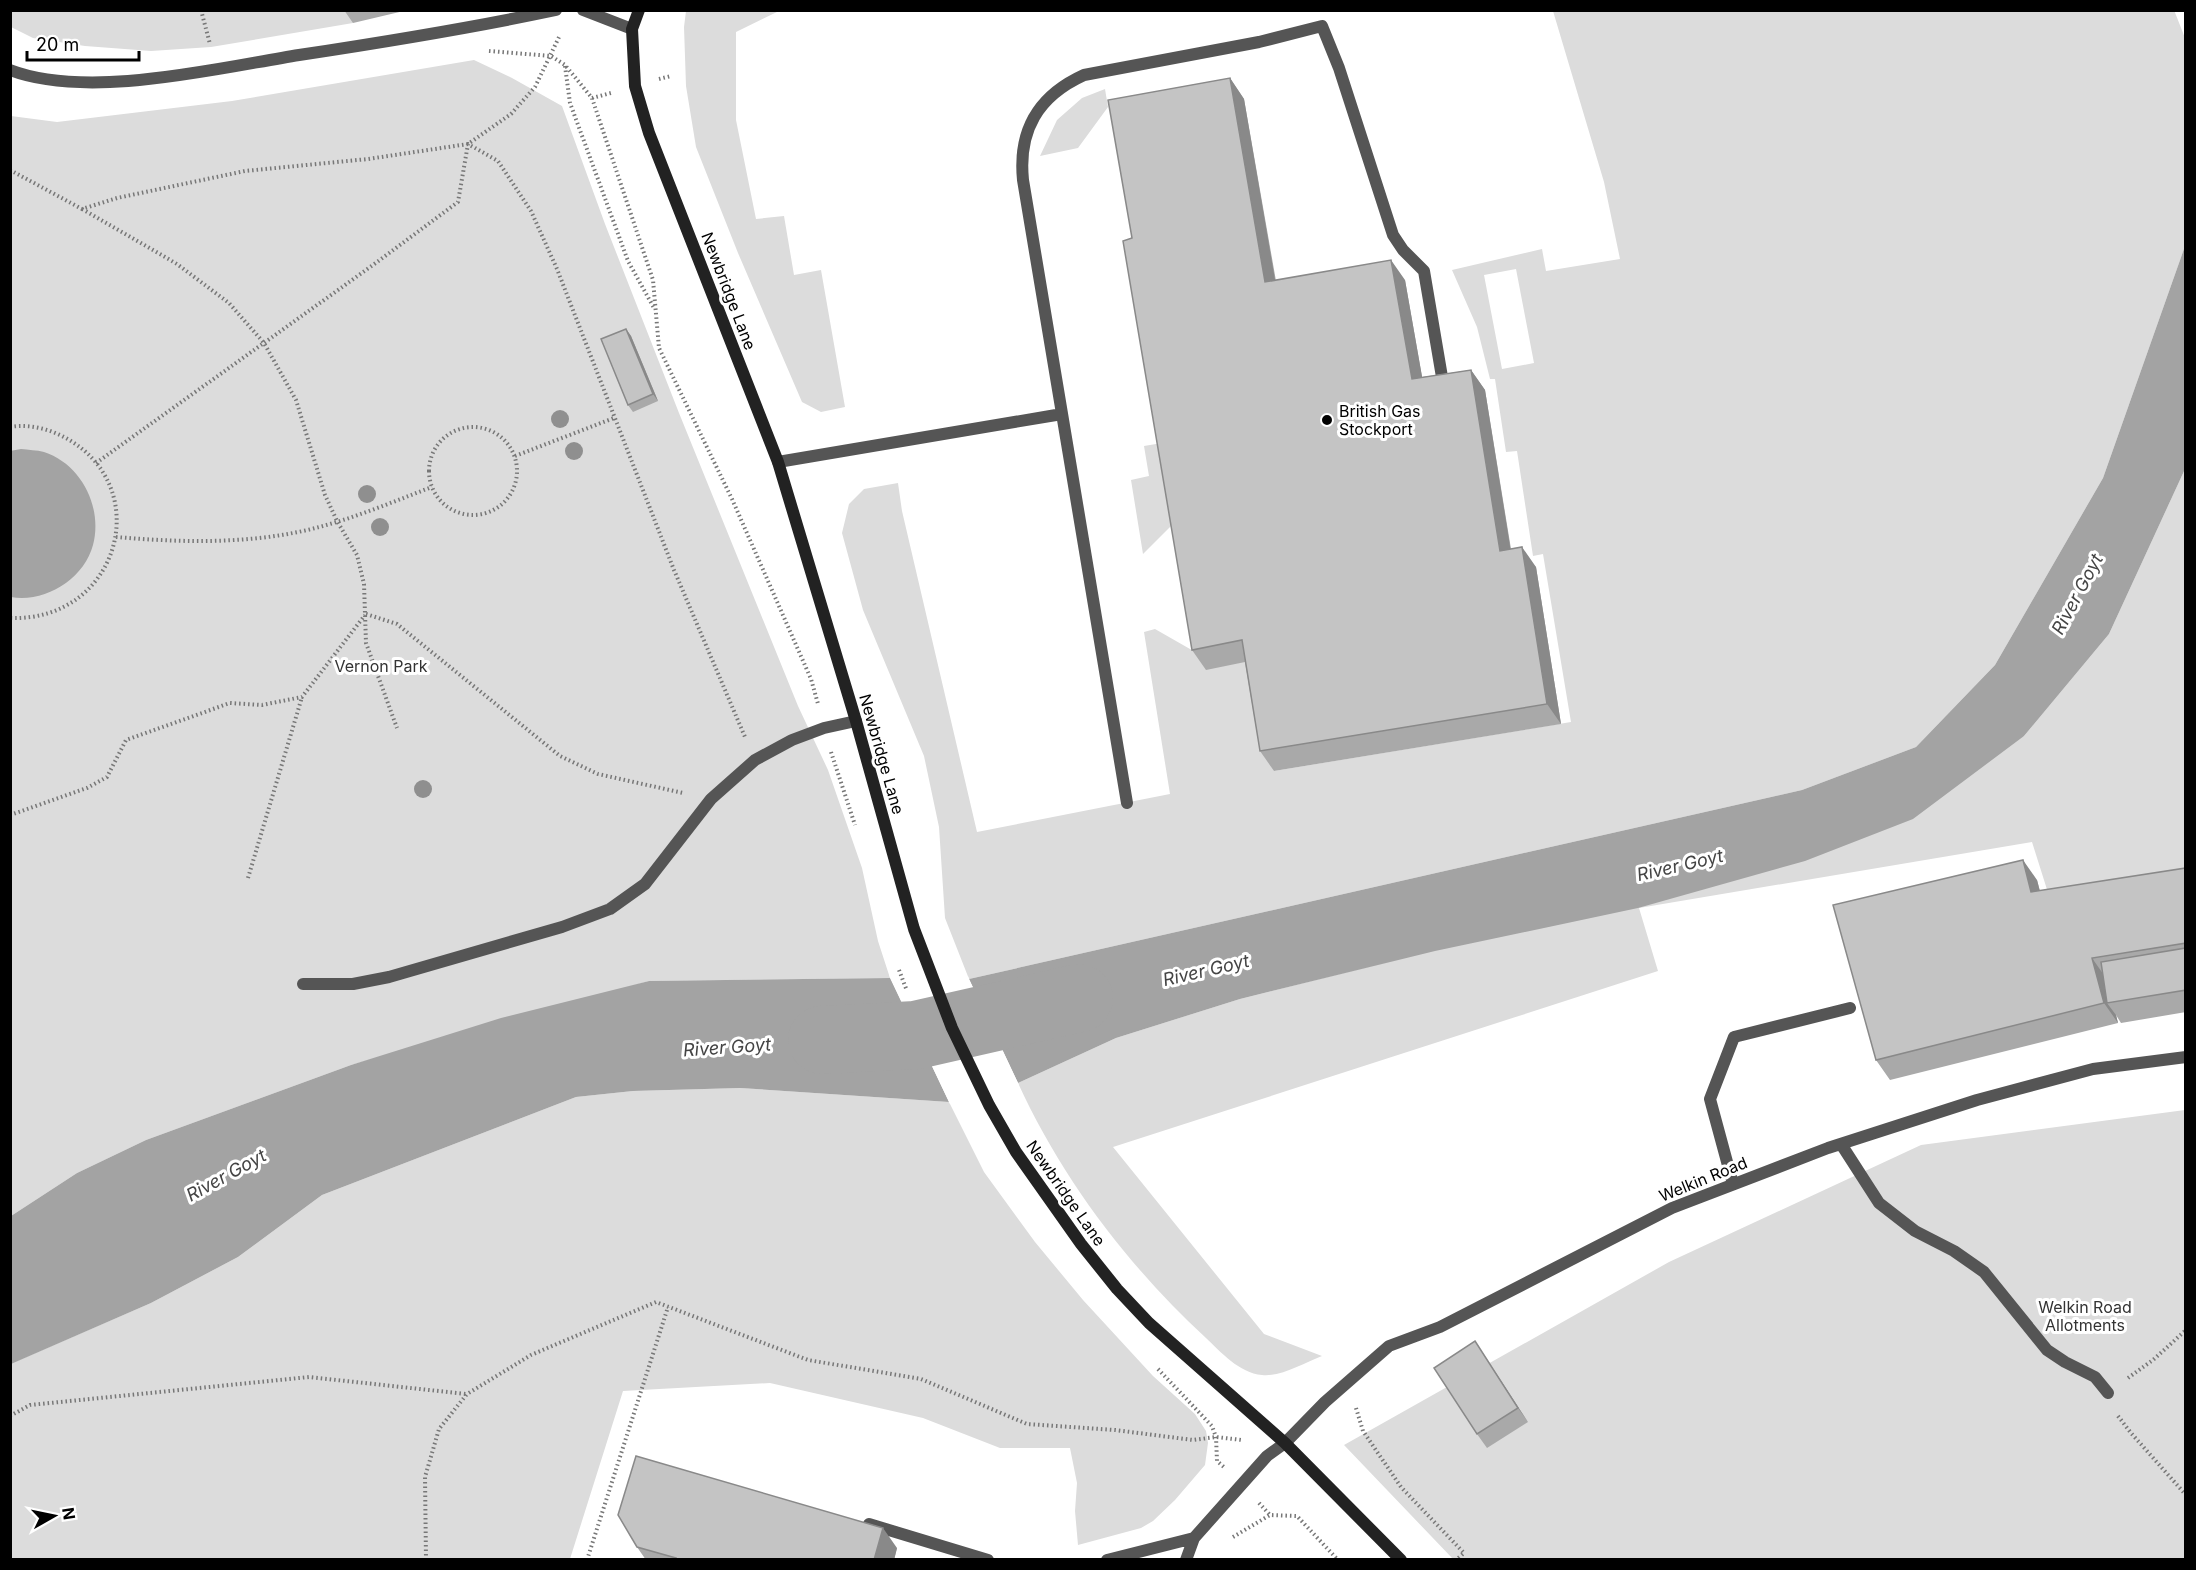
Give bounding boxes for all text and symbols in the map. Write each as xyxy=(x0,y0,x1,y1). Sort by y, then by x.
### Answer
scale bar xyxy=(27,24,140,62)
text: 20 m xyxy=(36,34,79,55)
street label: Newbridge Lane xyxy=(697,229,761,353)
place label: British Gas Stockport xyxy=(1339,401,1421,439)
marker: British Gas Stockport xyxy=(1320,413,1334,427)
water label: River Goyt xyxy=(2047,549,2107,638)
park label: Vernon Park xyxy=(334,656,428,676)
street label: Newbridge Lane xyxy=(855,691,909,817)
water label: River Goyt xyxy=(1635,845,1726,885)
water label: River Goyt xyxy=(1161,950,1252,990)
water label: River Goyt xyxy=(682,1033,773,1061)
street label: Newbridge Lane xyxy=(1022,1136,1110,1250)
water label: River Goyt xyxy=(182,1144,271,1206)
street label: Welkin Road xyxy=(1656,1152,1750,1206)
park label: Welkin Road Allotments xyxy=(2038,1297,2132,1335)
north arrow xyxy=(24,1486,84,1546)
text: N xyxy=(58,1506,80,1521)

